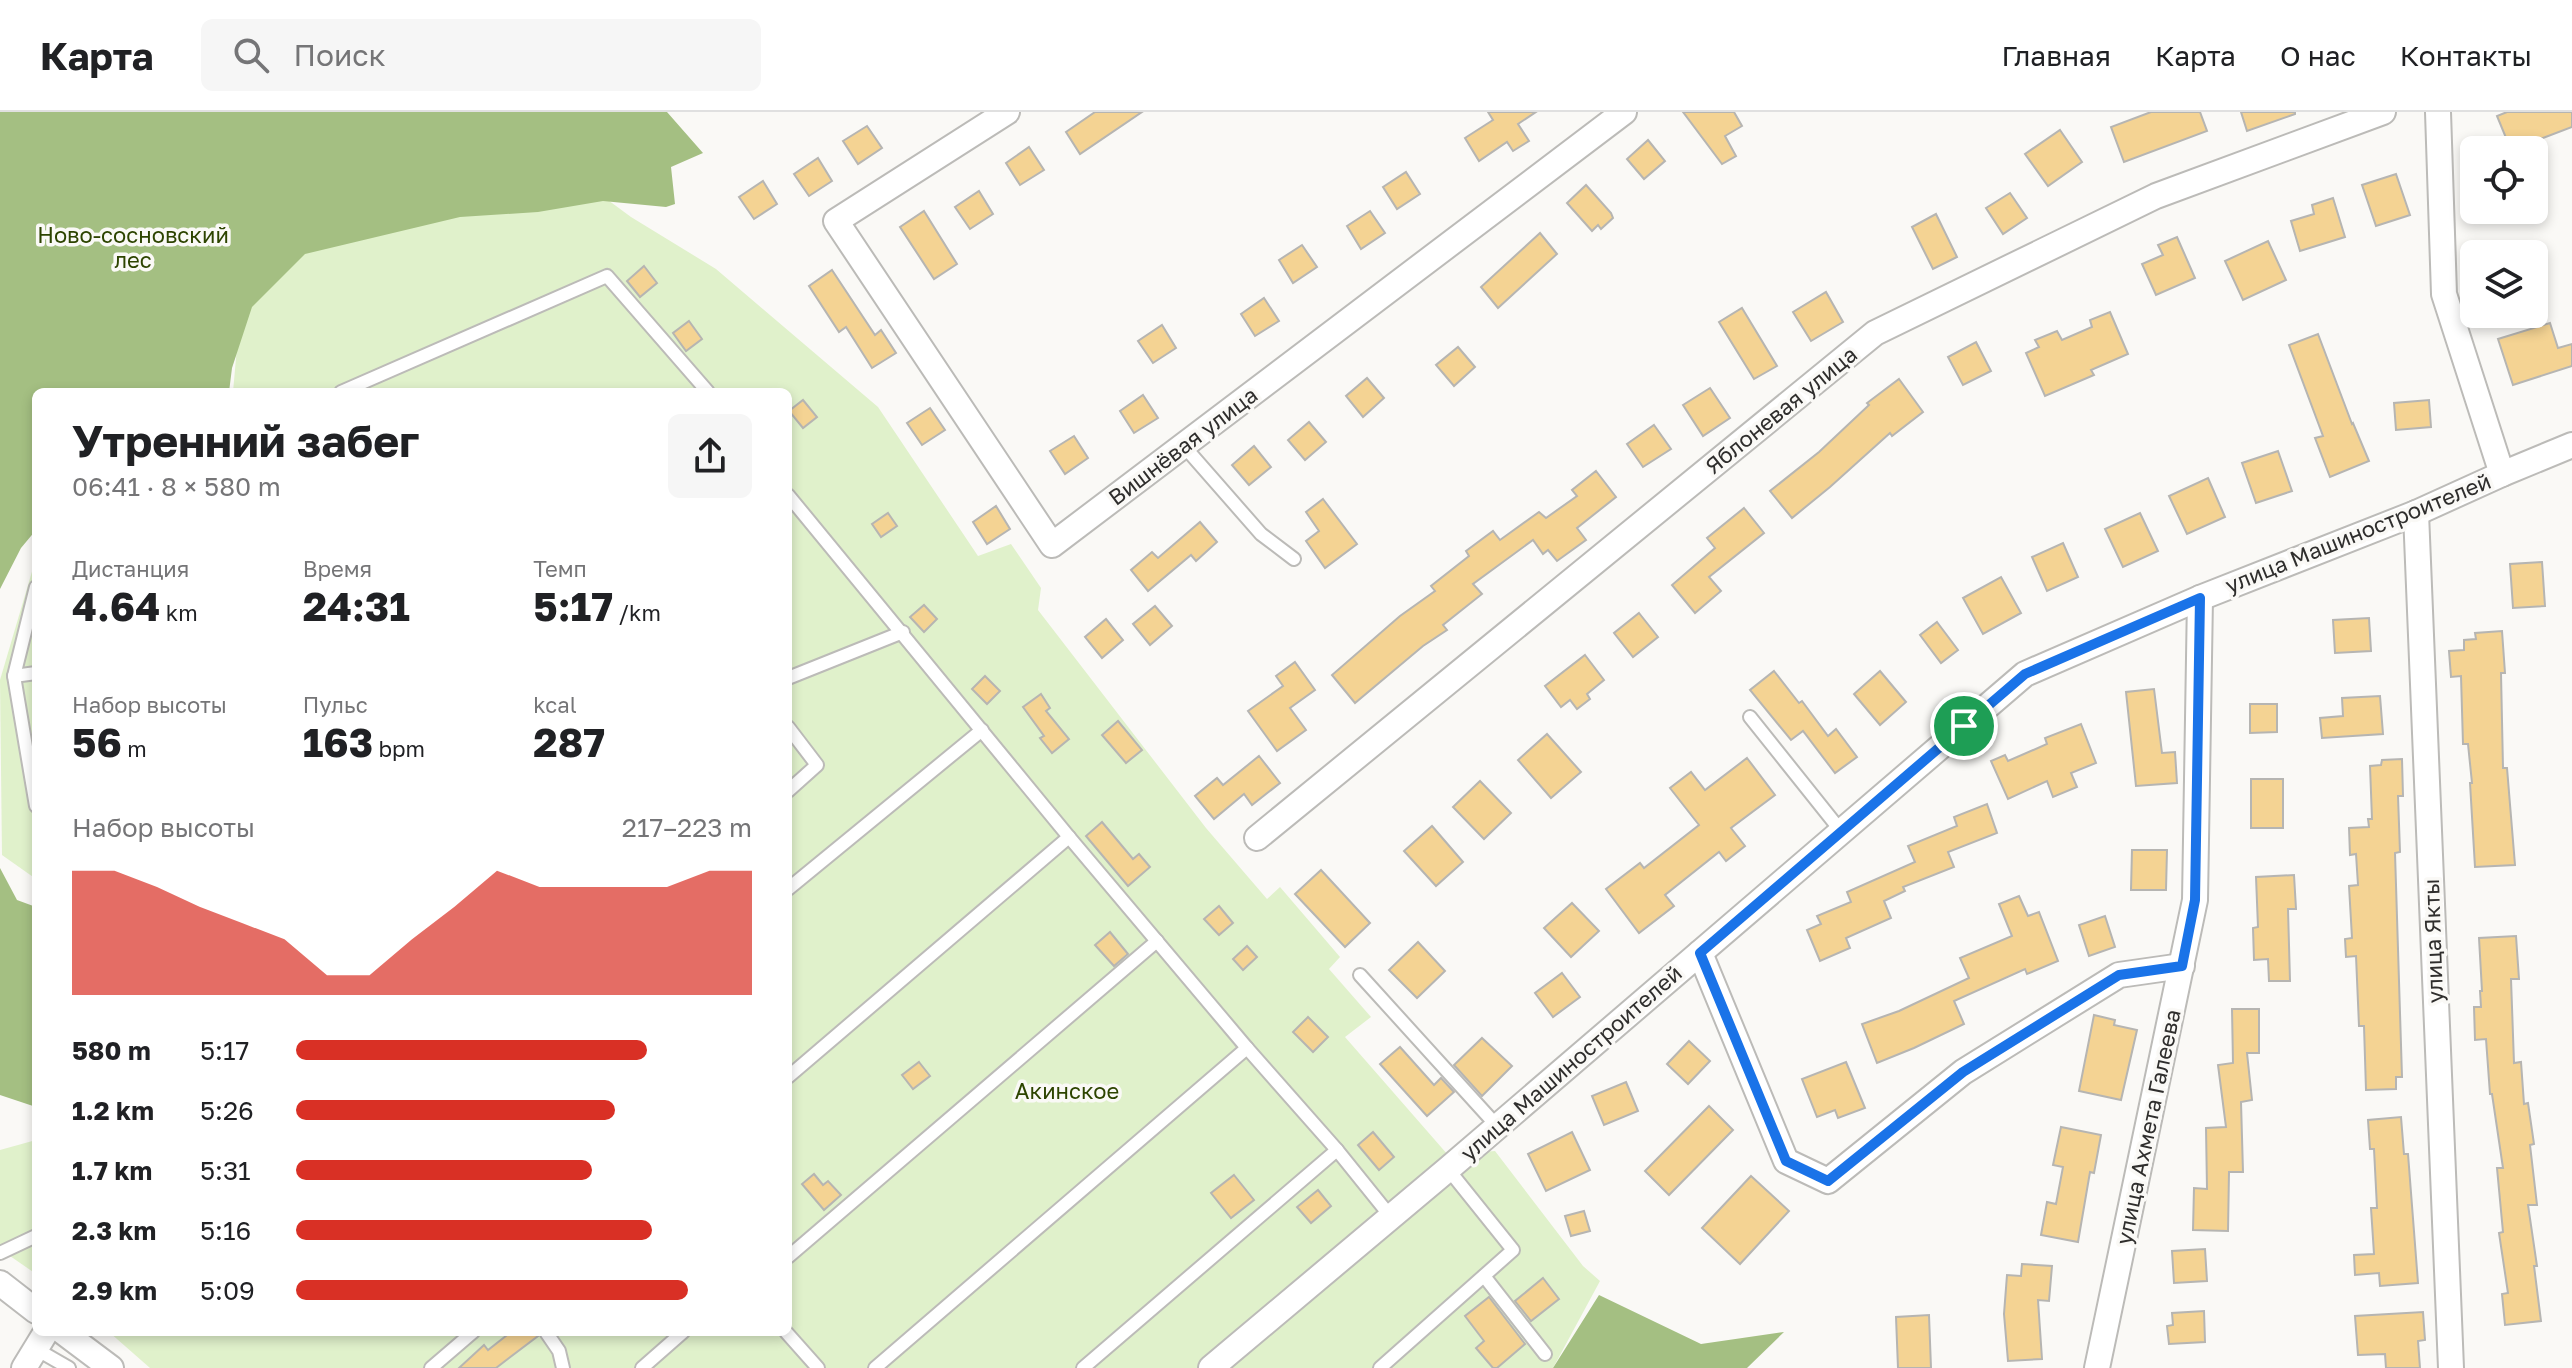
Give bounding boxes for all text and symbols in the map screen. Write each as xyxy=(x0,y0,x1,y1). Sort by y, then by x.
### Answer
search box xyxy=(201,19,761,91)
text: Карта xyxy=(40,33,153,78)
icon: search xyxy=(229,33,273,77)
text: Поиск xyxy=(293,37,386,73)
text: Главная xyxy=(2001,39,2111,72)
text: Карта xyxy=(2155,39,2236,72)
text: О нас xyxy=(2280,39,2356,72)
text: Контакты xyxy=(2400,39,2532,72)
map controls xyxy=(2460,136,2548,328)
button: locate xyxy=(2460,136,2548,224)
park label: Ново-сосновский лес xyxy=(37,221,229,273)
button: layers xyxy=(2460,240,2548,328)
street label: Яблоневая улица xyxy=(1699,340,1862,479)
street label: Вишнёвая улица xyxy=(1103,381,1263,510)
text: Утренний забег xyxy=(72,414,419,467)
button: share xyxy=(668,414,752,498)
street label: улица Машиностроителей xyxy=(2221,467,2495,598)
text: 06:41 · 8 × 580 m xyxy=(72,471,281,502)
text: Дистанция xyxy=(72,555,189,582)
text: Время xyxy=(303,555,372,582)
text: Темп xyxy=(533,555,587,582)
text: 4.64 xyxy=(72,582,160,630)
text: 24:31 xyxy=(303,582,410,630)
text: 5:17 xyxy=(533,582,613,630)
text: km xyxy=(160,599,198,626)
text: /km xyxy=(613,599,661,626)
text: Набор высоты xyxy=(72,691,227,718)
text: Пульс xyxy=(303,691,368,718)
text: kcal xyxy=(533,691,577,718)
pin xyxy=(1930,692,1998,760)
icon: arrive xyxy=(1942,704,1986,748)
text: 56 xyxy=(72,718,122,766)
text: 163 xyxy=(303,718,373,766)
text: 287 xyxy=(533,718,605,766)
text: m xyxy=(122,735,147,762)
text: bpm xyxy=(373,735,425,762)
text: Набор высоты xyxy=(72,812,255,843)
text: 217–223 m xyxy=(622,812,752,843)
street label: улица Якты xyxy=(2417,878,2448,1004)
street label: улица Машиностроителей xyxy=(1455,959,1687,1166)
street label: улица Ахмета Галеева xyxy=(2109,1007,2186,1247)
text: 580 m xyxy=(72,1035,151,1066)
text: 5:17 xyxy=(200,1035,249,1066)
park label: Акинское xyxy=(1015,1077,1119,1104)
text: 1.2 km xyxy=(72,1095,154,1126)
text: 5:26 xyxy=(200,1095,254,1126)
text: 1.7 km xyxy=(72,1155,152,1186)
text: 5:31 xyxy=(200,1155,251,1186)
text: 2.3 km xyxy=(72,1215,156,1246)
text: 5:16 xyxy=(200,1215,251,1246)
text: 2.9 km xyxy=(72,1275,157,1306)
text: 5:09 xyxy=(200,1275,255,1306)

